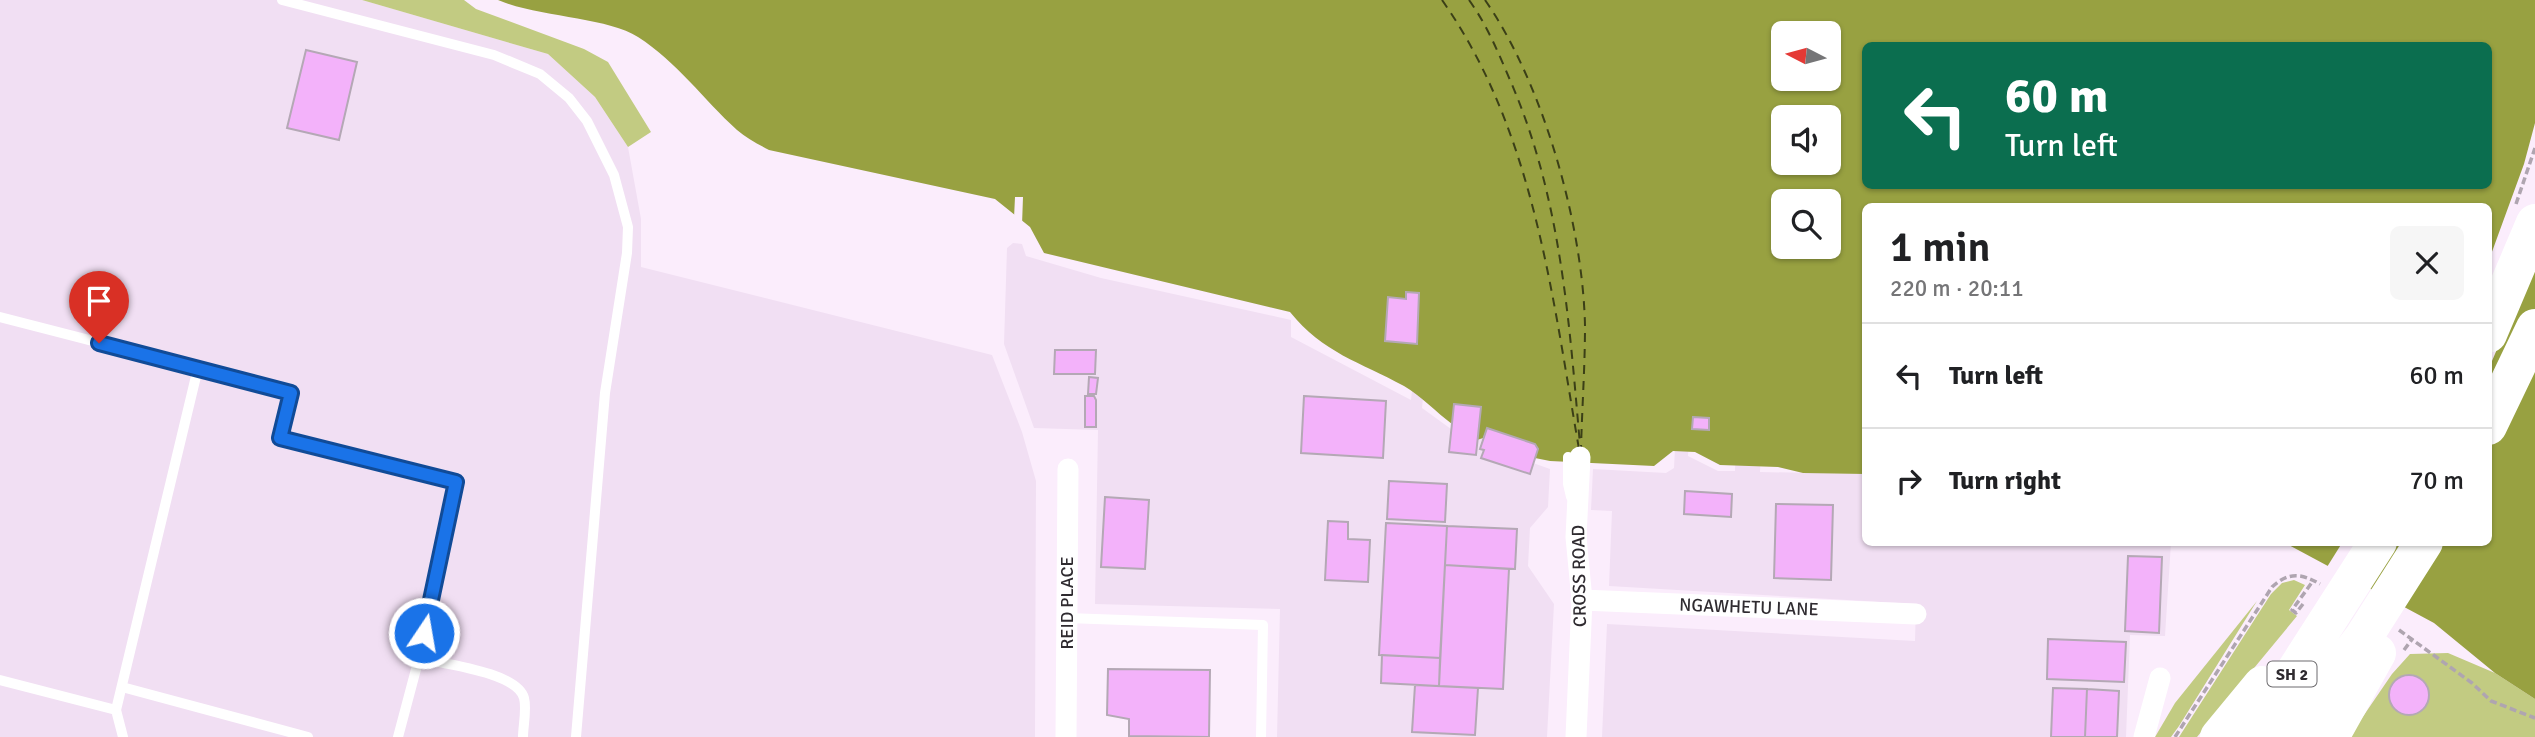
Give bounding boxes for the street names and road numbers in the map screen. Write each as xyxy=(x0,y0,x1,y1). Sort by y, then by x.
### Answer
street label: CROSS ROAD xyxy=(1567,525,1591,627)
street label: REID PLACE xyxy=(1056,556,1078,650)
street label: NGAWHETU LANE xyxy=(1679,594,1819,620)
road number: SH 2 xyxy=(2268,662,2316,687)

